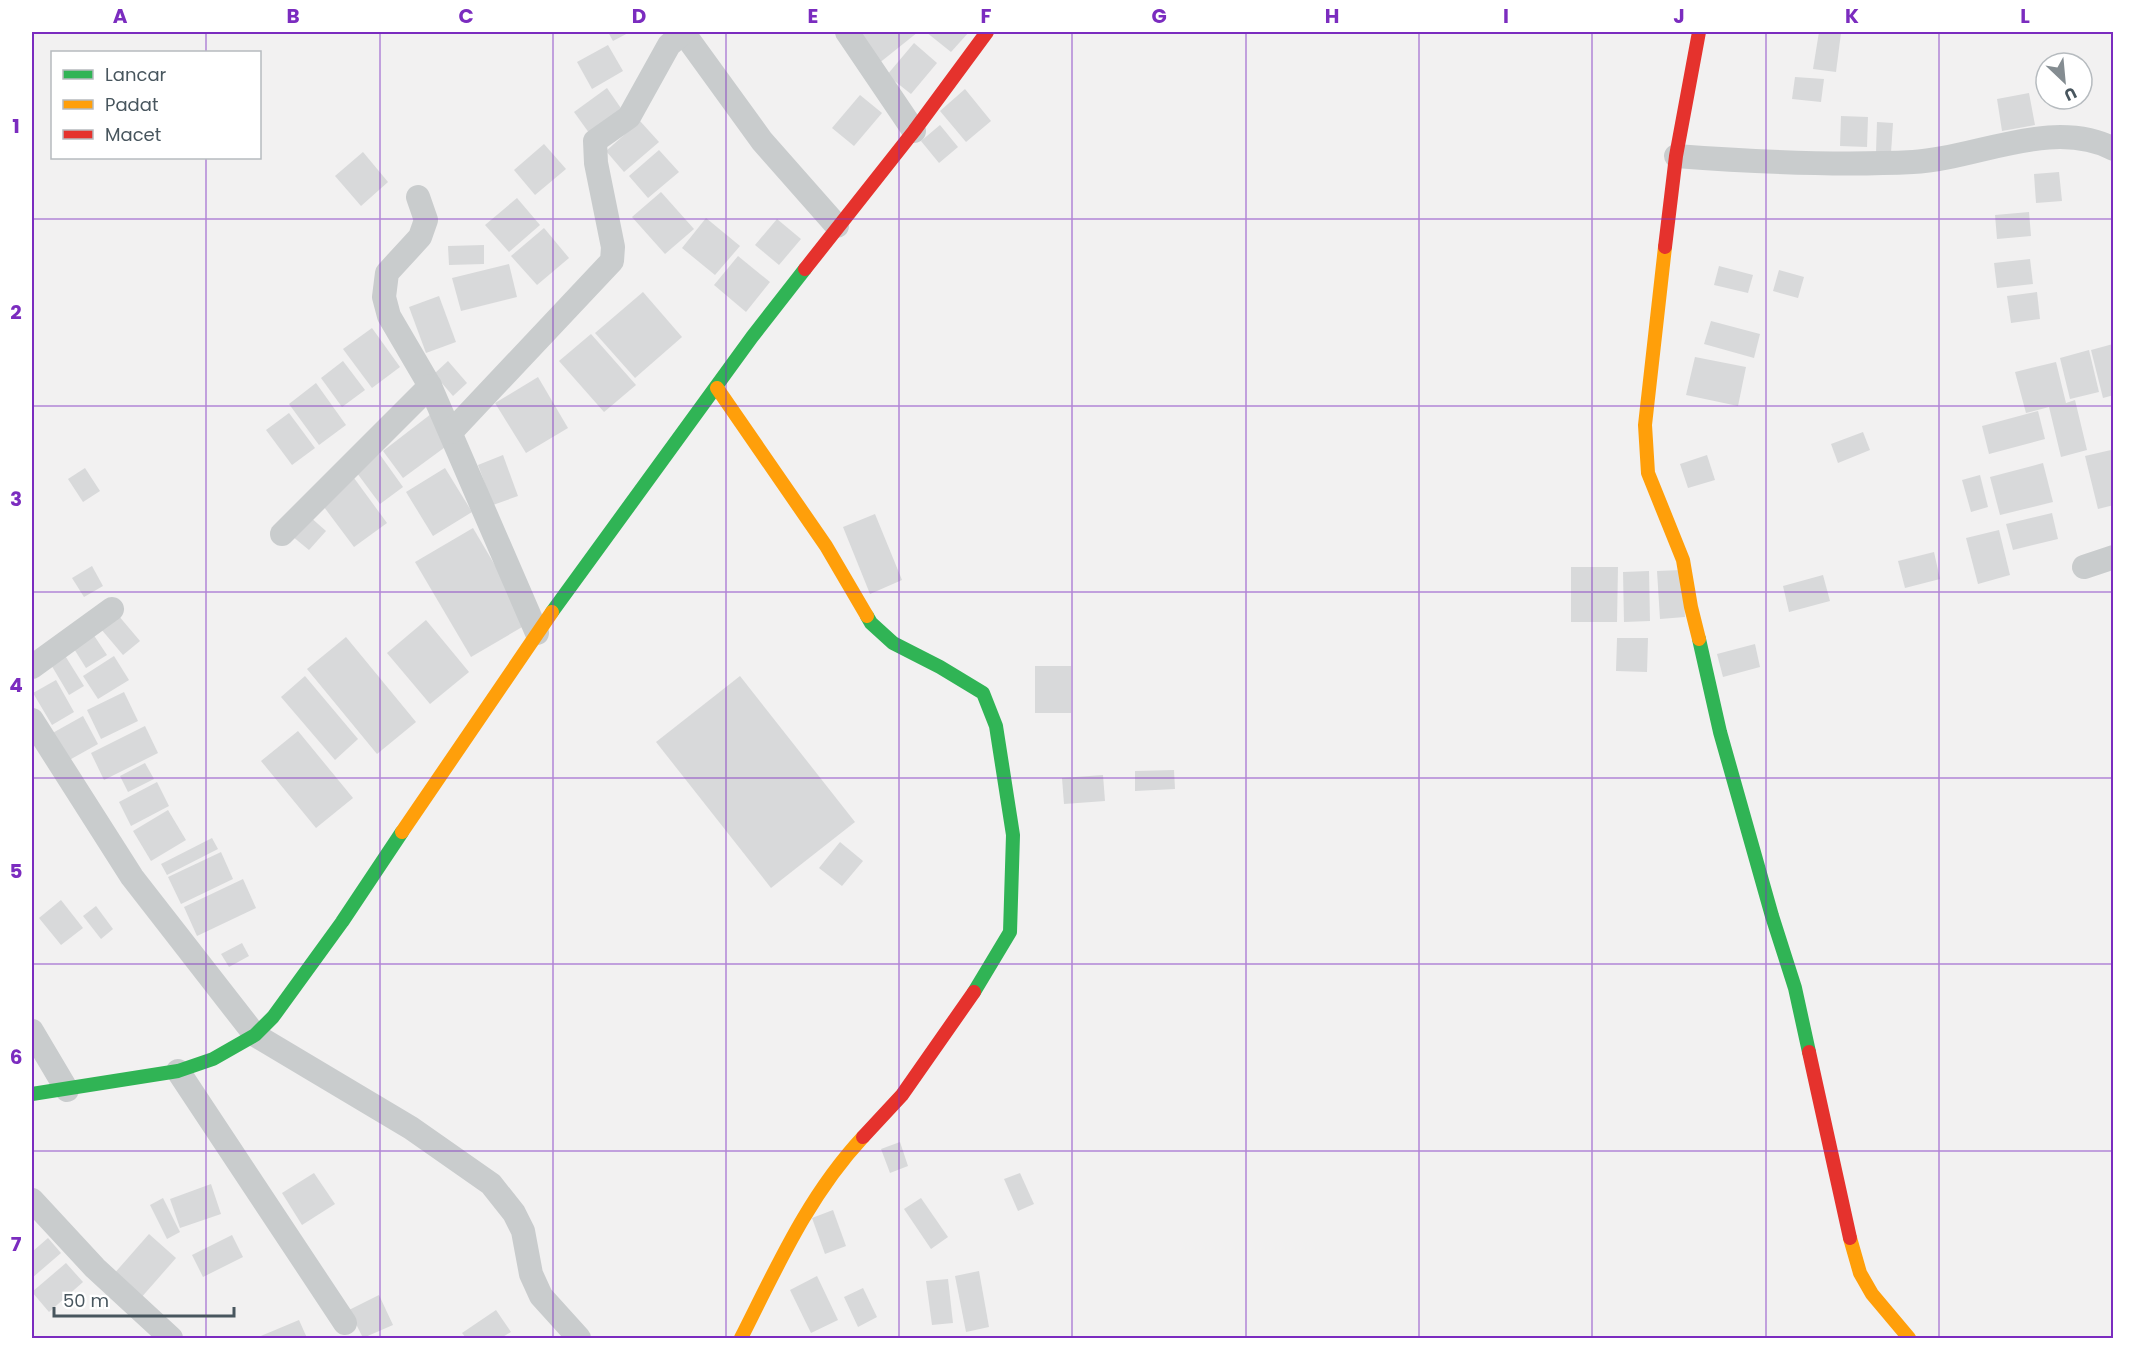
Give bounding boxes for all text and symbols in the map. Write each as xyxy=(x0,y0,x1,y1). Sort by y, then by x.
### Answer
text: A xyxy=(113,2,128,30)
text: B xyxy=(286,2,300,30)
text: C xyxy=(458,2,474,30)
text: D xyxy=(632,2,646,30)
text: E xyxy=(808,2,818,30)
text: F xyxy=(981,2,992,30)
text: G xyxy=(1151,2,1167,30)
text: H xyxy=(1325,2,1339,30)
text: I xyxy=(1503,2,1509,30)
text: J xyxy=(1673,2,1685,30)
text: K xyxy=(1845,2,1859,30)
text: L xyxy=(2020,2,2030,30)
legend xyxy=(51,51,261,159)
north arrow xyxy=(2034,51,2094,111)
text: Lancar xyxy=(105,62,167,87)
text: U xyxy=(2060,81,2080,107)
text: Padat xyxy=(105,92,158,117)
text: 1 xyxy=(12,112,20,140)
text: Macet xyxy=(105,122,161,147)
text: 2 xyxy=(10,298,22,326)
text: 3 xyxy=(10,485,22,513)
text: 4 xyxy=(9,671,23,699)
text: 5 xyxy=(10,857,23,885)
text: 6 xyxy=(10,1043,22,1071)
text: 7 xyxy=(11,1230,22,1258)
scale bar xyxy=(54,1280,234,1318)
text: 50 m xyxy=(63,1288,109,1313)

